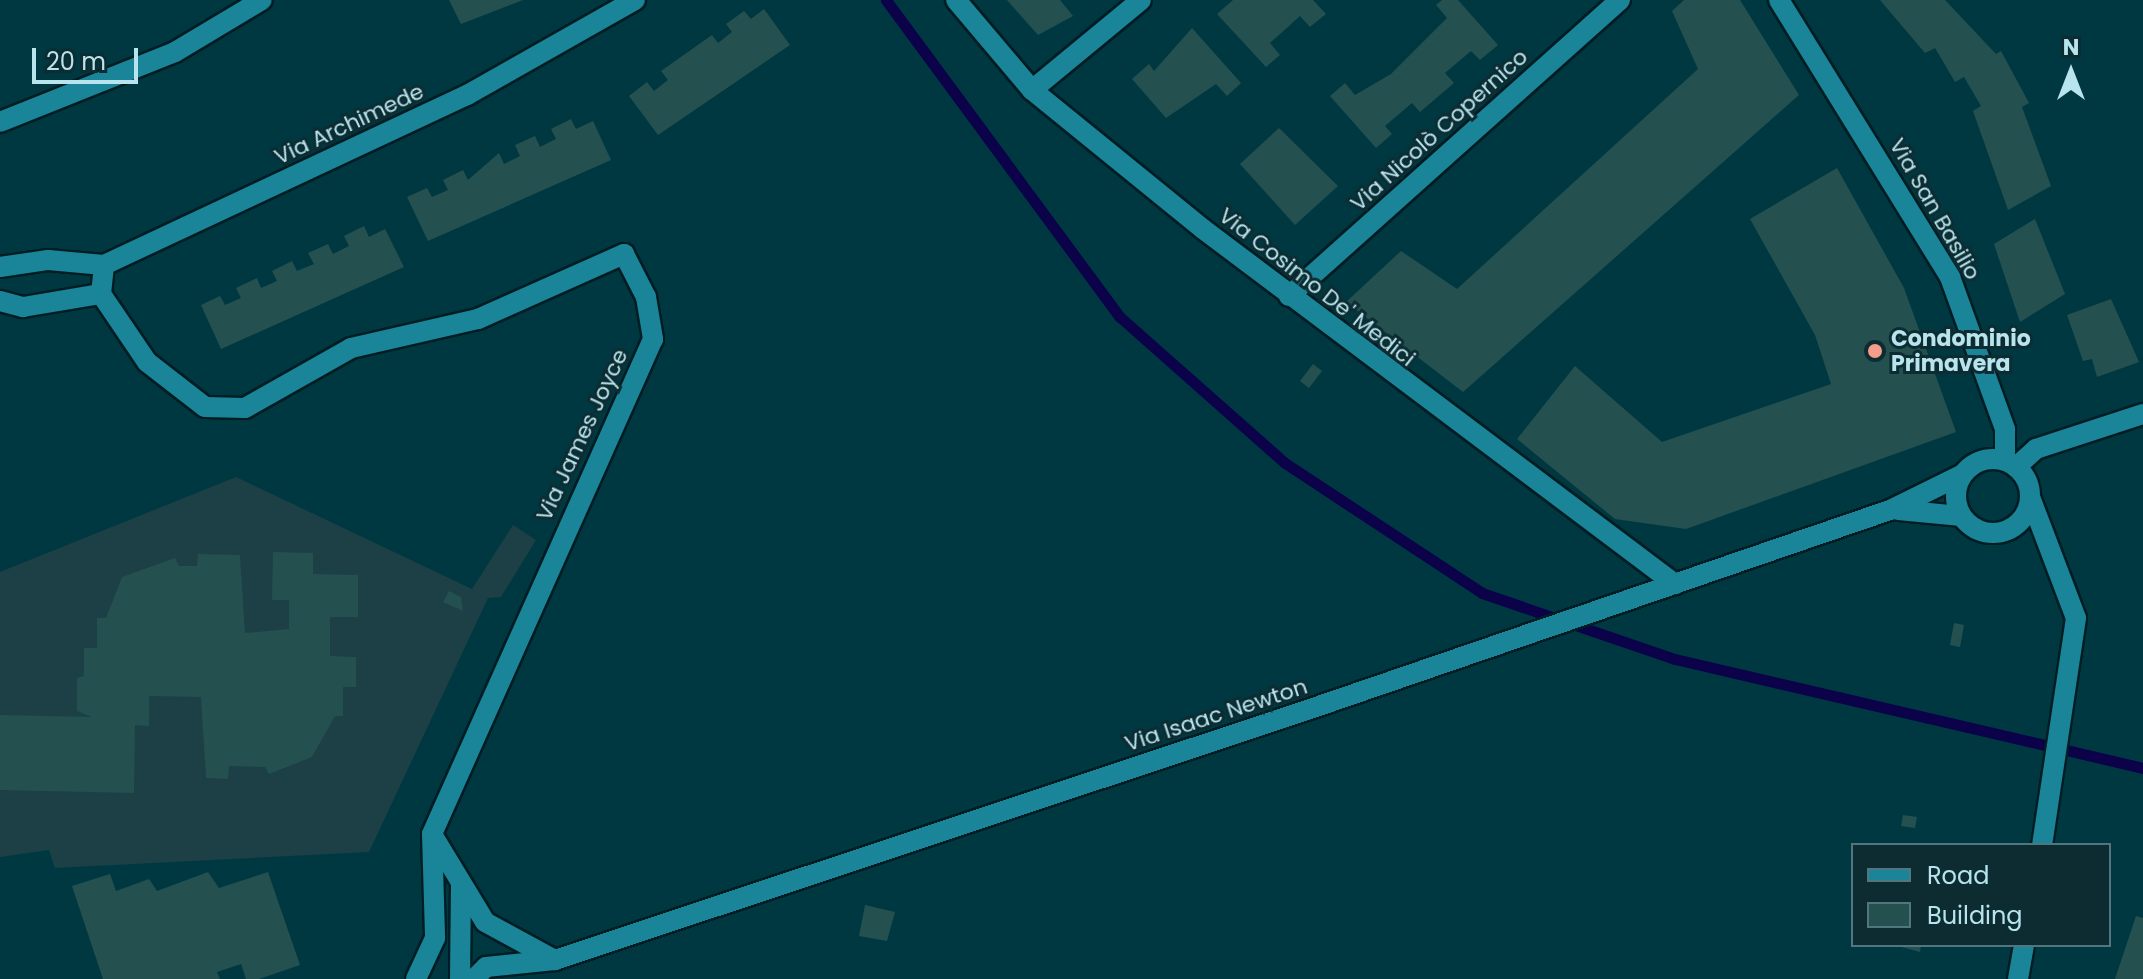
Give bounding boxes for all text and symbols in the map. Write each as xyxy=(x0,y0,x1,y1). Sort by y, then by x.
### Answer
scale bar xyxy=(36,32,142,82)
north arrow xyxy=(2031,32,2111,112)
text: N xyxy=(2063,32,2079,63)
street label: Via Nicolò Copernico xyxy=(1345,43,1533,217)
text: 20 m xyxy=(46,45,106,78)
street label: Via Archimede xyxy=(270,78,428,170)
street label: Via San Basilio xyxy=(1884,134,1986,284)
street label: Via Cosimo De' Medici xyxy=(1214,202,1420,372)
place label: Condominio Primavera xyxy=(1891,325,2031,376)
marker: Condominio Primavera xyxy=(1866,342,1884,360)
street label: Via James Joyce xyxy=(531,345,633,525)
street label: Via Isaac Newton xyxy=(1121,673,1311,757)
legend xyxy=(1851,843,2111,947)
text: Road xyxy=(1927,859,1989,892)
text: Building xyxy=(1927,899,2023,932)

